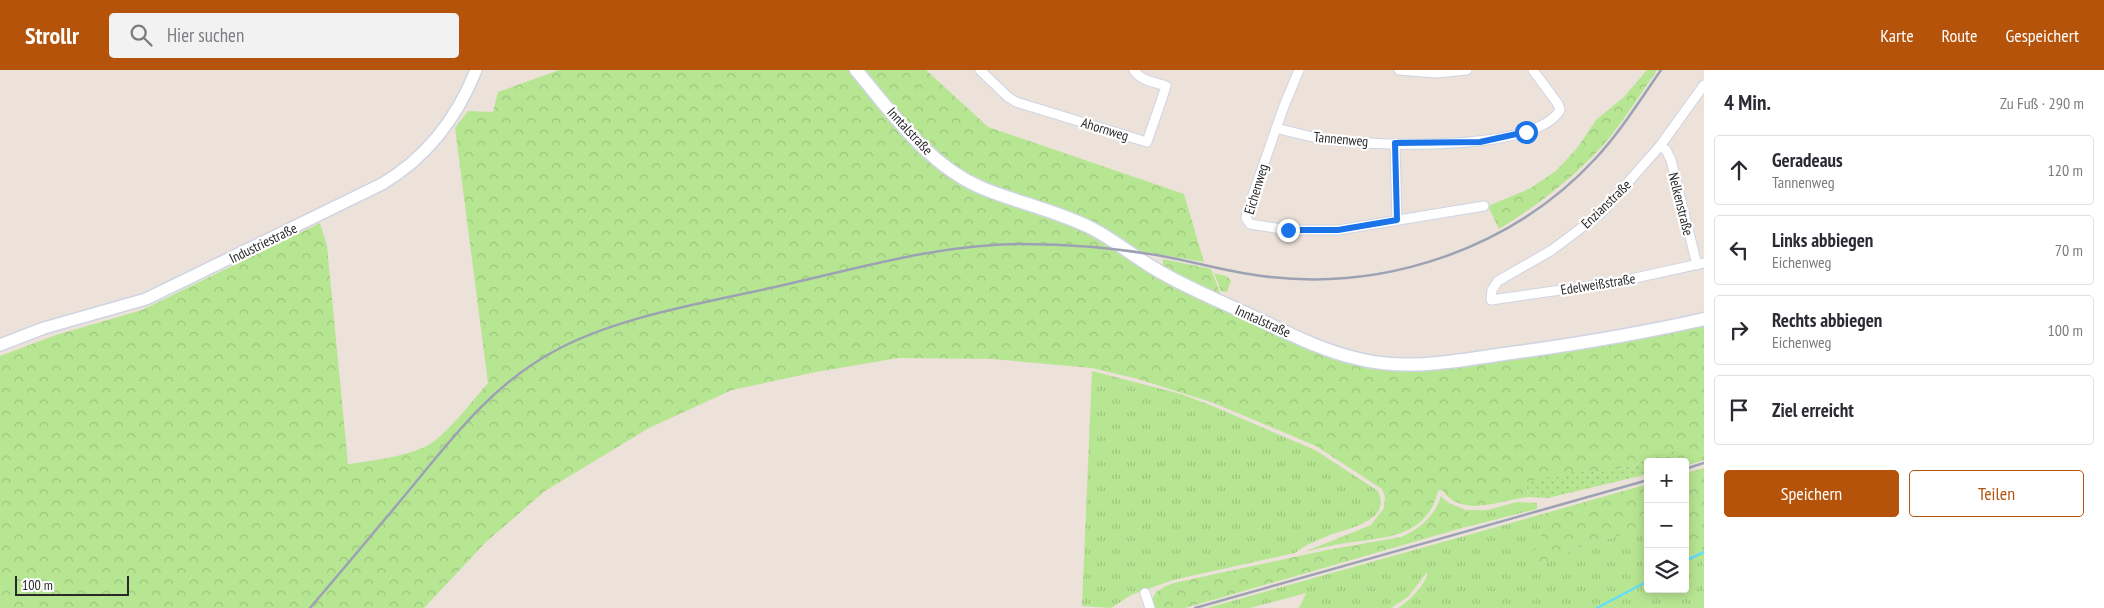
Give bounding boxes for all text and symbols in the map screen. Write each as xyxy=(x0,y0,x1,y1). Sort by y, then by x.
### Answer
search box xyxy=(109,13,459,58)
text: Strollr xyxy=(25,20,79,51)
icon: search xyxy=(127,21,155,49)
text: Hier suchen xyxy=(167,23,244,47)
text: Karte xyxy=(1880,24,1914,47)
text: Route xyxy=(1942,24,1977,47)
text: Gespeichert xyxy=(2005,24,2079,47)
text: 4 Min. xyxy=(1724,89,1771,116)
text: Zu Fuß · 290 m xyxy=(2000,93,2084,113)
street label: Inntalstraße xyxy=(883,103,937,159)
street label: Ahornweg xyxy=(1079,113,1131,145)
route start xyxy=(1515,121,1538,144)
street label: Tannenweg xyxy=(1313,128,1369,150)
text: Geradeaus xyxy=(1772,148,1843,172)
icon: ahead xyxy=(1725,156,1753,184)
text: 120 m xyxy=(2048,160,2083,180)
street label: Eichenweg xyxy=(1240,162,1272,216)
street label: Nelkenstraße xyxy=(1664,171,1698,238)
text: Tannenweg xyxy=(1772,172,1835,192)
street label: Enzianstraße xyxy=(1577,176,1635,232)
street label: Industriestraße xyxy=(226,219,300,267)
route end xyxy=(1277,219,1300,242)
text: Links abbiegen xyxy=(1772,228,1873,252)
icon: left xyxy=(1725,236,1753,264)
text: 70 m xyxy=(2055,240,2083,260)
text: Eichenweg xyxy=(1772,252,1831,272)
street label: Edelweißstraße xyxy=(1559,269,1637,299)
street label: Inntalstraße xyxy=(1232,301,1294,341)
text: Rechts abbiegen xyxy=(1772,308,1882,332)
icon: right xyxy=(1725,316,1753,344)
text: 100 m xyxy=(2048,320,2083,340)
text: Eichenweg xyxy=(1772,332,1831,352)
icon: arrive xyxy=(1725,396,1753,424)
text: Ziel erreicht xyxy=(1772,398,1854,422)
map controls xyxy=(1644,458,1689,593)
button: + xyxy=(1644,458,1689,503)
button: Speichern xyxy=(1724,470,1899,517)
button: Teilen xyxy=(1909,470,2084,517)
button: − xyxy=(1644,503,1689,548)
button: layers xyxy=(1644,548,1689,593)
scale bar xyxy=(15,573,129,596)
text: 100 m xyxy=(22,576,53,594)

